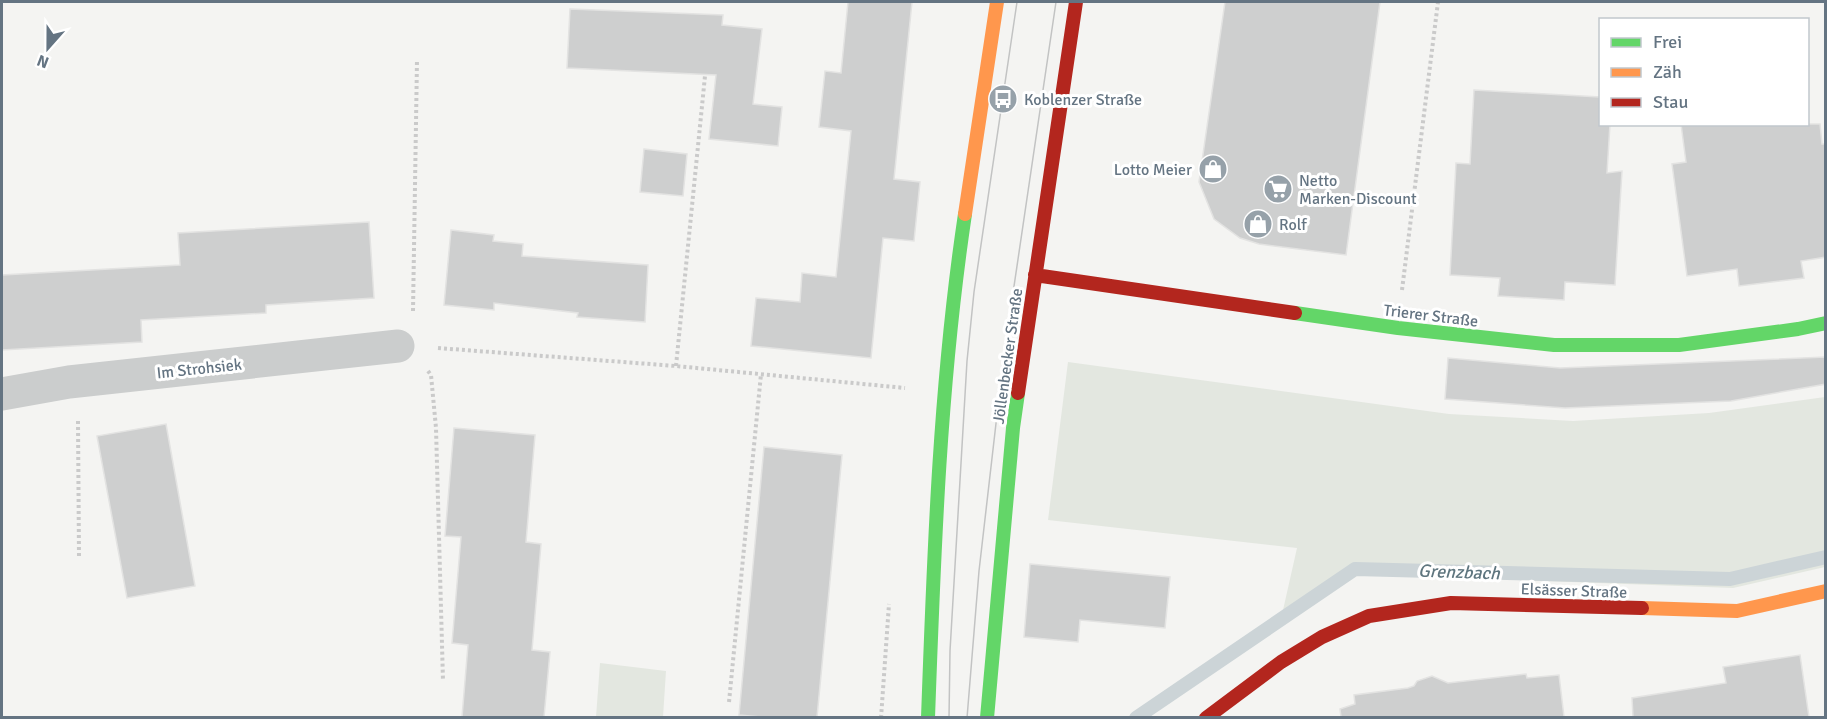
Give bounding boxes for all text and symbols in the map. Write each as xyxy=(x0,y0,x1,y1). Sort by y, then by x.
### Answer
north arrow xyxy=(18,18,78,78)
legend xyxy=(1599,18,1809,126)
text: Frei xyxy=(1653,31,1682,53)
text: N xyxy=(34,50,52,72)
text: Zäh xyxy=(1653,61,1682,83)
bus stop icon: Koblenzer Straße xyxy=(987,83,1019,115)
place label: Koblenzer Straße xyxy=(1024,90,1142,110)
text: Stau xyxy=(1653,91,1688,113)
shop icon: Lotto Meier xyxy=(1197,153,1229,185)
place label: Lotto Meier xyxy=(1114,160,1192,180)
place label: Netto Marken-Discount xyxy=(1299,171,1417,209)
supermarket icon: Netto Marken-Discount xyxy=(1262,173,1294,205)
shop icon: Rolf xyxy=(1242,208,1274,240)
place label: Rolf xyxy=(1279,215,1307,235)
street label: Jöllenbecker Straße xyxy=(989,287,1027,425)
street label: Trierer Straße xyxy=(1382,300,1479,332)
street label: Im Strohsiek xyxy=(156,355,243,383)
water label: Grenzbach xyxy=(1418,560,1501,584)
street label: Elsässer Straße xyxy=(1520,579,1628,603)

